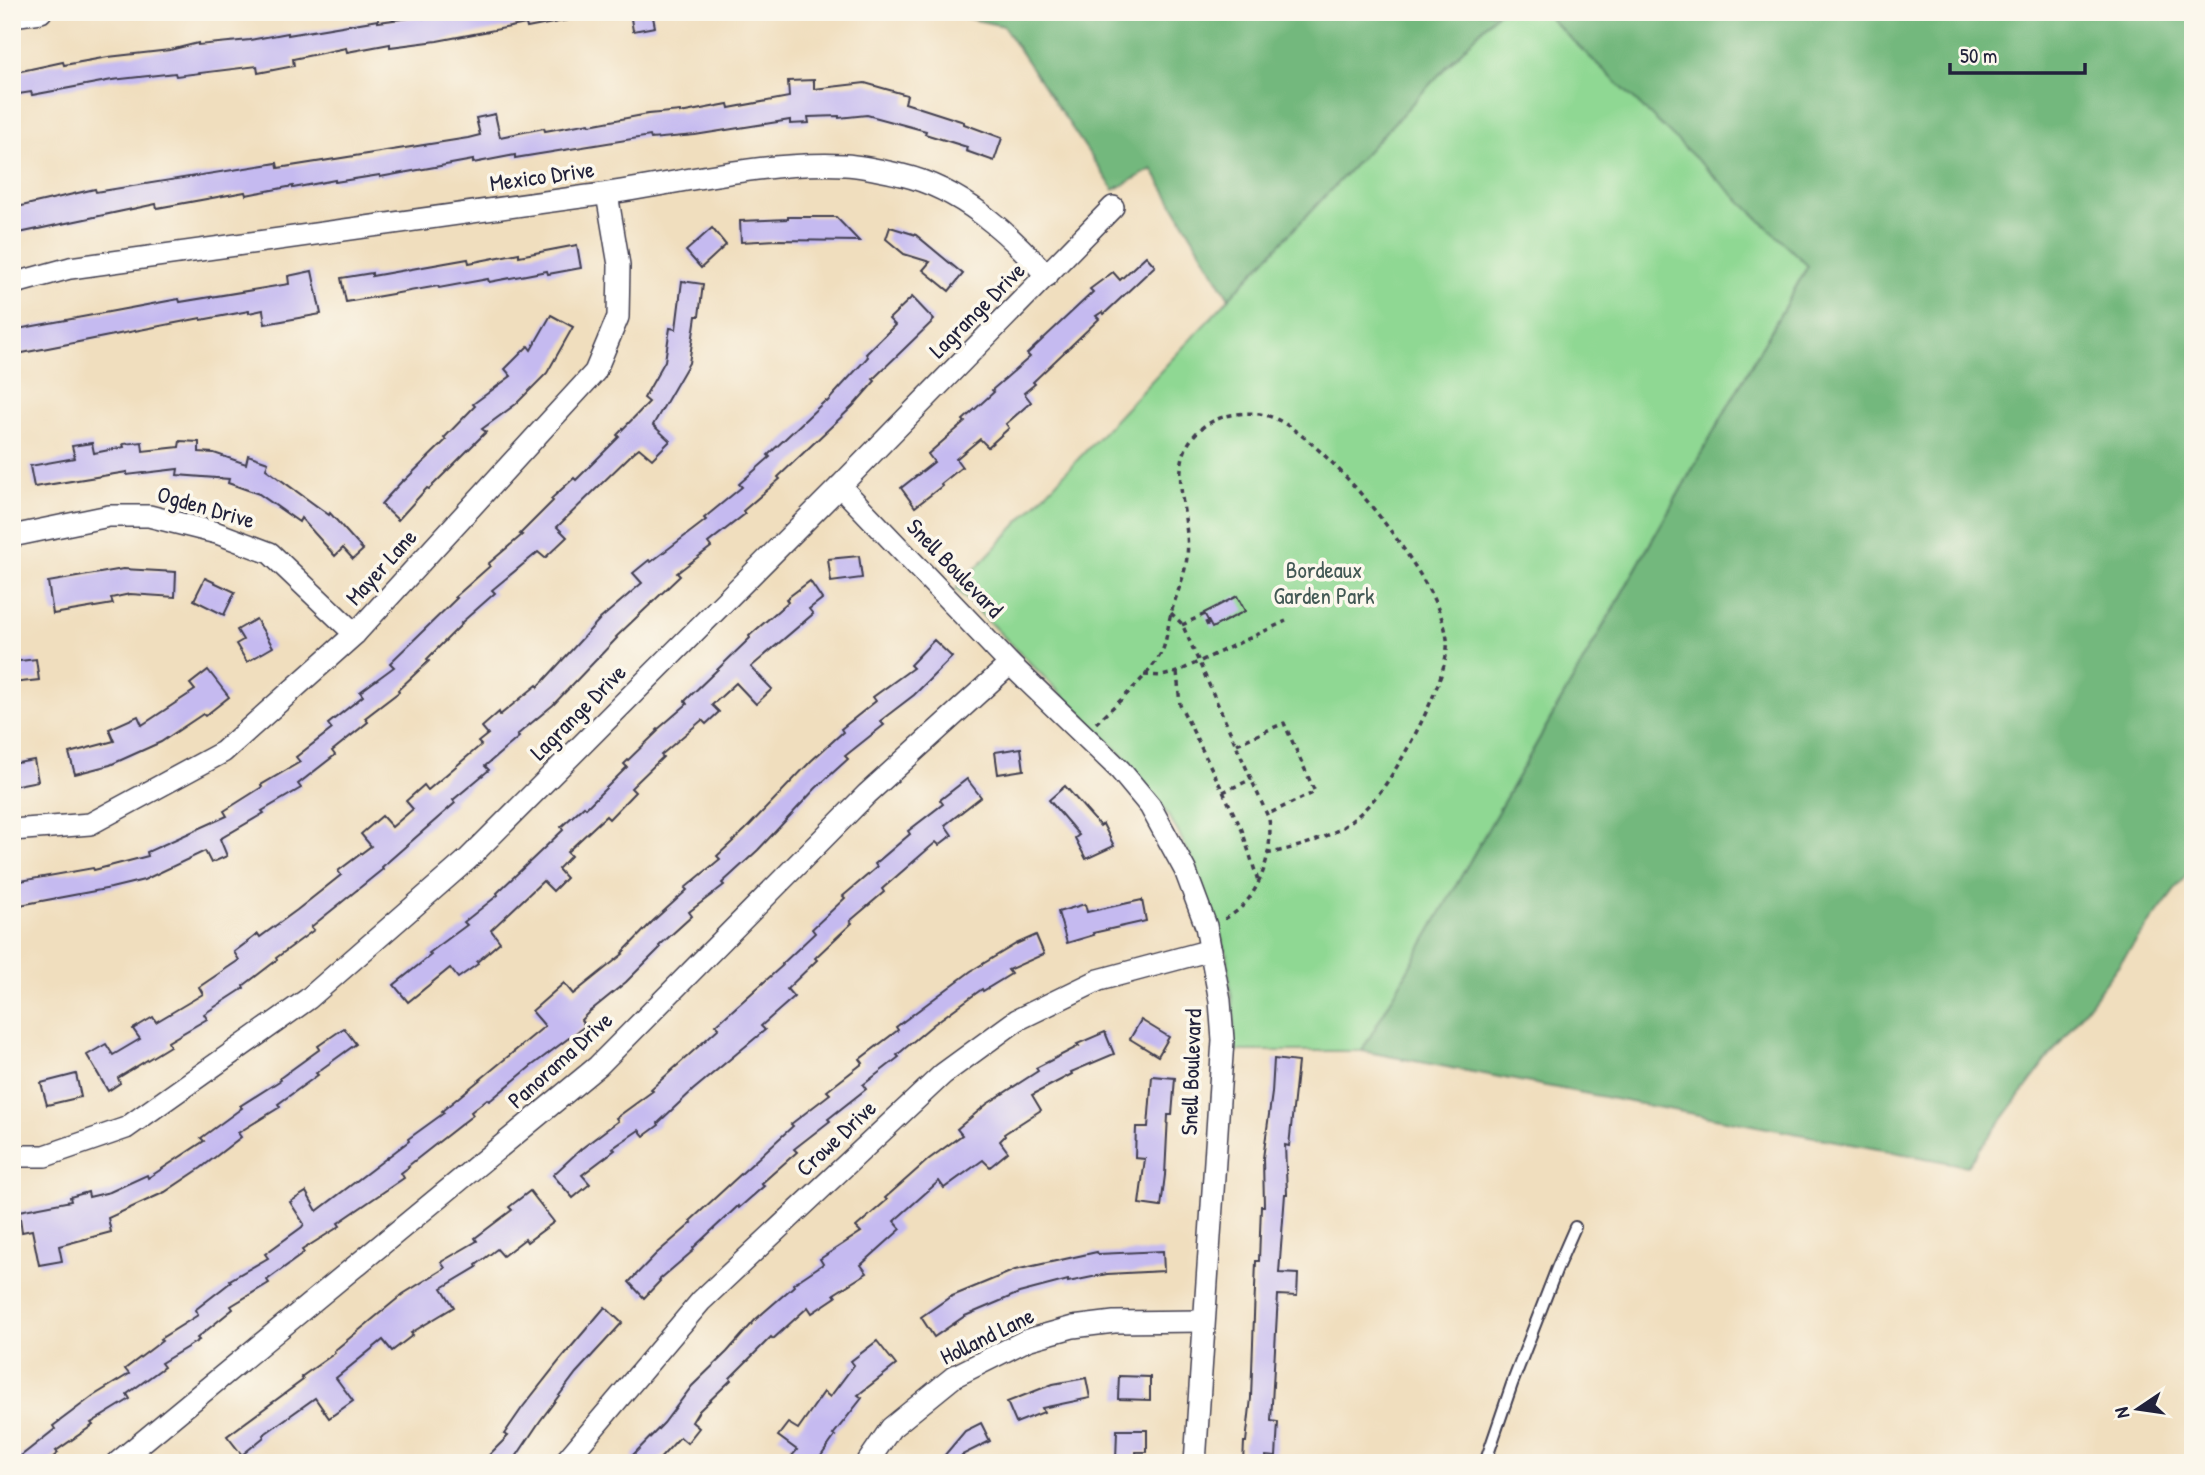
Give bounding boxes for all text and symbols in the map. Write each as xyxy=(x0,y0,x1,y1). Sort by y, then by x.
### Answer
scale bar xyxy=(1950,32,2084,76)
text: 50 m xyxy=(1960,41,1997,70)
street label: Mexico Drive xyxy=(488,153,596,198)
street label: Lagrange Drive xyxy=(922,255,1031,364)
street label: Ogden Drive xyxy=(154,478,259,535)
street label: Snell Boulevard xyxy=(900,511,1011,624)
street label: Mayer Lane xyxy=(338,522,423,612)
park label: Bordeaux Garden Park xyxy=(1273,554,1375,611)
street label: Lagrange Drive xyxy=(523,657,632,766)
street label: Panorama Drive xyxy=(501,1004,619,1115)
street label: Snell Boulevard xyxy=(1173,1008,1208,1136)
street label: Crowe Drive xyxy=(789,1093,882,1183)
street label: Holland Lane xyxy=(935,1300,1039,1372)
north arrow xyxy=(2104,1374,2174,1444)
text: N xyxy=(2108,1405,2135,1421)

